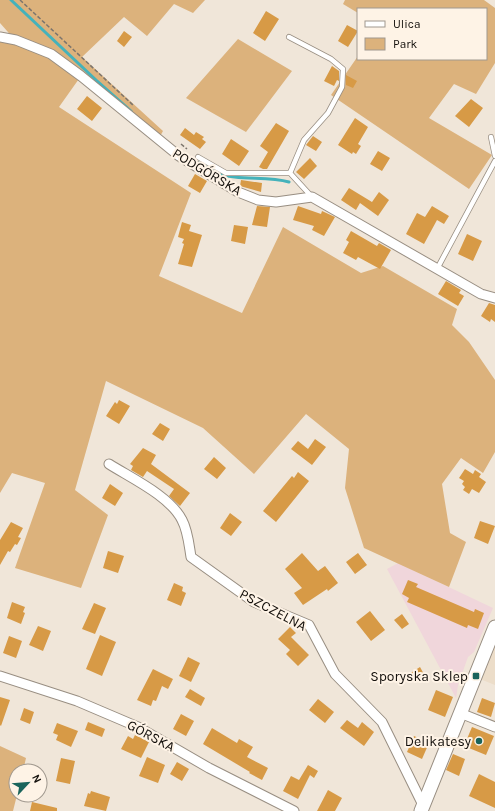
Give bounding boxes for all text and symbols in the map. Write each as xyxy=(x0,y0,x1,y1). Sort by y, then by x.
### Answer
legend xyxy=(357,8,487,60)
text: Ulica xyxy=(393,17,421,31)
text: Park xyxy=(393,37,418,51)
street label: PODGÓRSKA xyxy=(169,145,245,199)
street label: PSZCZELNA xyxy=(237,585,309,635)
place label: Sporyska Sklep xyxy=(370,668,468,685)
marker: Sporyska Sklep xyxy=(471,671,481,681)
street label: GÓRSKA xyxy=(124,716,178,756)
place label: Delikatesy xyxy=(405,733,471,750)
marker: Delikatesy xyxy=(474,736,484,746)
north arrow xyxy=(8,763,48,803)
text: N xyxy=(29,772,44,785)

